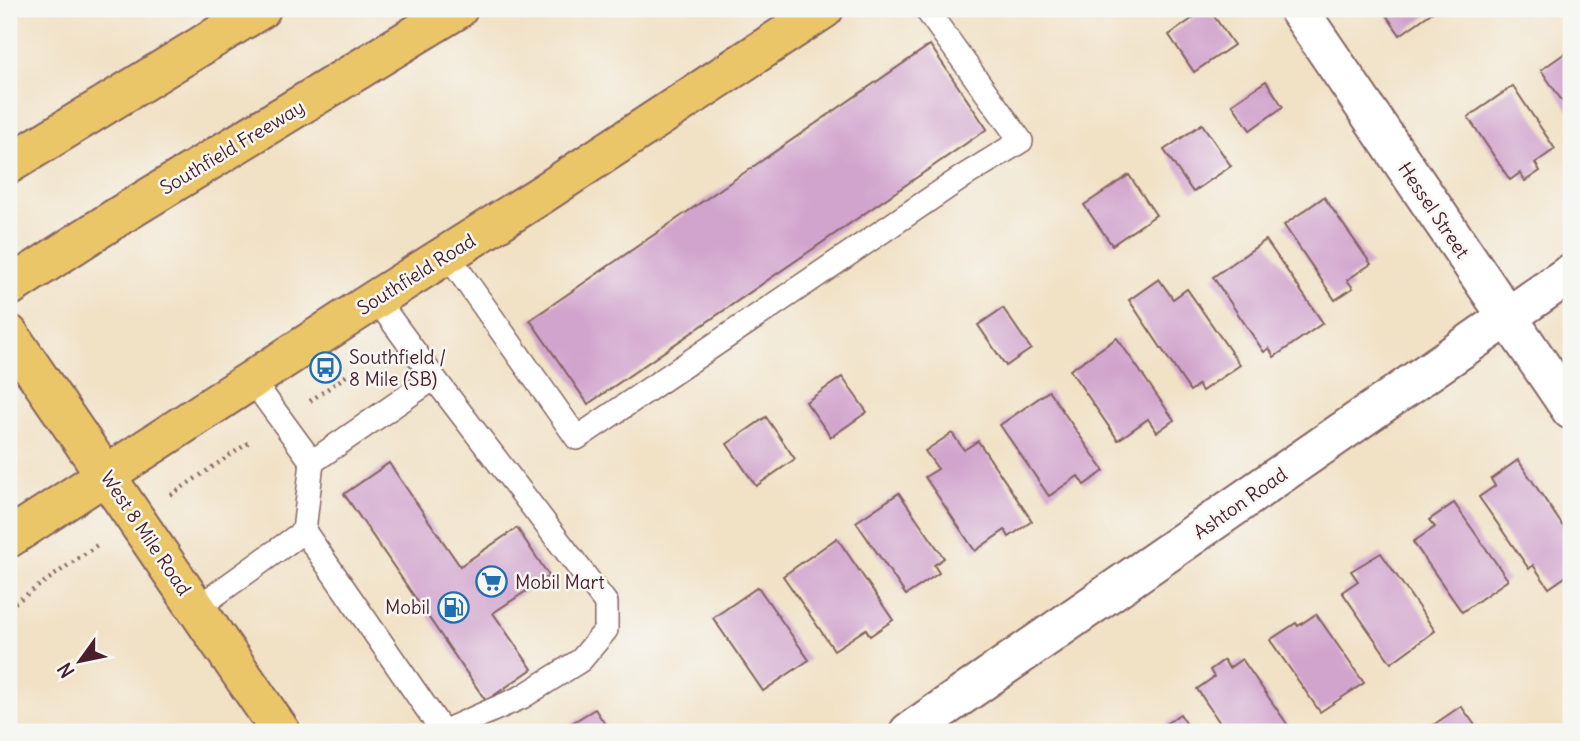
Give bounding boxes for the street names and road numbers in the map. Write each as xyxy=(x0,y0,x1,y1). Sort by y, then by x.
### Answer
street label: Southfield Freeway xyxy=(155,94,309,200)
street label: Hessel Street xyxy=(1393,157,1475,263)
street label: Southfield Road xyxy=(352,228,480,320)
street label: Ashton Road xyxy=(1189,462,1291,544)
street label: West 8 Mile Road xyxy=(96,466,196,600)

